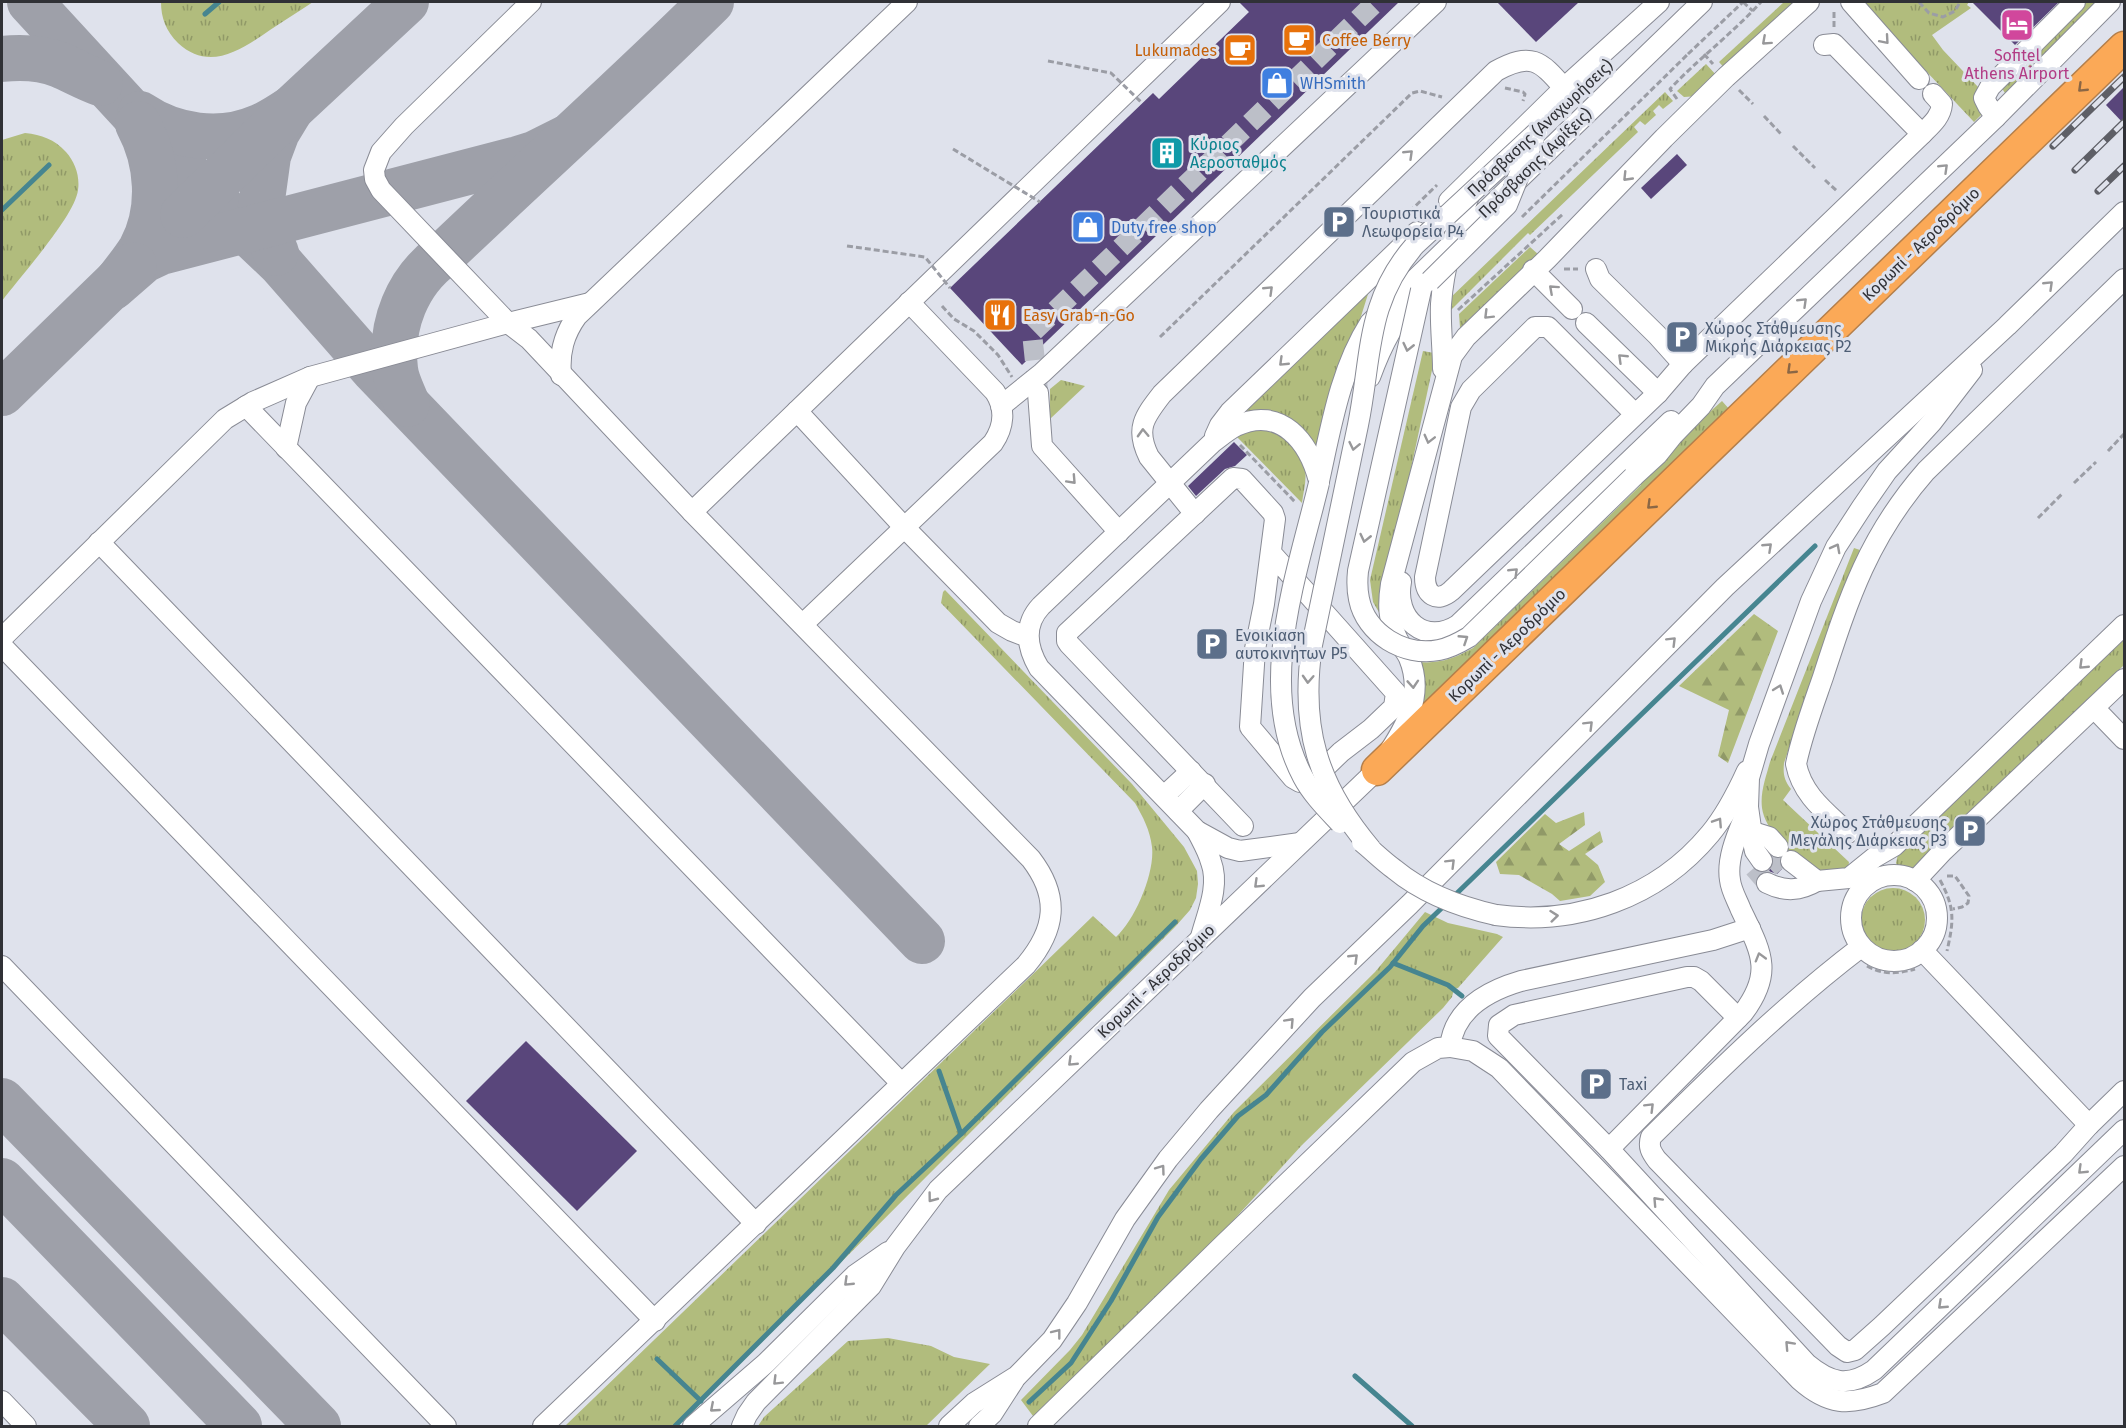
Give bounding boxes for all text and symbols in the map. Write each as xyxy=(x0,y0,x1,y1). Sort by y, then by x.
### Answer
hotel icon: Sofitel Athens Airport xyxy=(1999,7,2035,43)
cafe icon: Coffee Berry xyxy=(1281,22,1317,58)
place label: Coffee Berry xyxy=(1322,31,1411,50)
cafe icon: Lukumades xyxy=(1222,32,1258,68)
one-way arrow xyxy=(1878,33,1889,44)
one-way arrow xyxy=(1762,34,1773,45)
place label: Lukumades xyxy=(1134,41,1217,60)
place label: Sofitel Athens Airport xyxy=(1965,46,2070,83)
street label: Πρόσβασης (Αναχωρήσεις) xyxy=(1463,56,1617,200)
shop icon: WHSmith xyxy=(1259,65,1295,101)
place label: WHSmith xyxy=(1300,74,1366,93)
one-way arrow xyxy=(2079,81,2089,92)
street label: Πρόσβασης (Αφίξεις) xyxy=(1474,104,1596,222)
building icon: Κύριος Αεροσταθμός xyxy=(1149,135,1185,171)
place label: Κύριος Αεροσταθμός xyxy=(1190,135,1287,172)
one-way arrow xyxy=(1402,151,1413,162)
one-way arrow xyxy=(1936,164,1947,175)
one-way arrow xyxy=(1623,169,1634,180)
street label: Κορωπί - Αεροδρόμιο xyxy=(1858,183,1984,305)
parking icon: Τουριστικά Λεωφορεία P4 xyxy=(1321,204,1357,240)
place label: Τουριστικά Λεωφορεία P4 xyxy=(1362,204,1464,241)
shop icon: Duty free shop xyxy=(1070,209,1106,245)
place label: Duty free shop xyxy=(1111,218,1217,237)
one-way arrow xyxy=(2042,281,2052,292)
one-way arrow xyxy=(1549,285,1560,296)
one-way arrow xyxy=(1263,286,1273,297)
restaurant icon: Easy Grab-n-Go xyxy=(982,297,1018,333)
one-way arrow xyxy=(1795,299,1806,310)
place label: Easy Grab-n-Go xyxy=(1023,306,1135,325)
one-way arrow xyxy=(1485,307,1496,318)
parking icon: Χώρος Στάθμευσης Μικρής Διάρκειας P2 xyxy=(1664,319,1700,355)
place label: Χώρος Στάθμευσης Μικρής Διάρκειας P2 xyxy=(1705,319,1852,356)
one-way arrow xyxy=(1403,342,1416,352)
one-way arrow xyxy=(1619,354,1630,365)
one-way arrow xyxy=(1279,355,1289,366)
one-way arrow xyxy=(1788,362,1799,373)
one-way arrow xyxy=(1137,429,1149,438)
one-way arrow xyxy=(1424,434,1437,444)
one-way arrow xyxy=(1348,441,1361,451)
one-way arrow xyxy=(1065,473,1076,484)
one-way arrow xyxy=(1648,498,1659,509)
one-way arrow xyxy=(1360,532,1373,542)
one-way arrow xyxy=(1762,543,1772,554)
one-way arrow xyxy=(1829,544,1840,555)
one-way arrow xyxy=(1507,568,1518,579)
street label: Κορωπί - Αεροδρόμιο xyxy=(1444,584,1570,706)
parking icon: Ενοικίαση αυτοκινήτων P5 xyxy=(1194,626,1230,662)
place label: Ενοικίαση αυτοκινήτων P5 xyxy=(1235,626,1348,663)
one-way arrow xyxy=(1458,634,1468,646)
one-way arrow xyxy=(1665,638,1676,648)
one-way arrow xyxy=(2079,658,2090,669)
one-way arrow xyxy=(1302,674,1315,683)
one-way arrow xyxy=(1407,680,1420,689)
one-way arrow xyxy=(1772,684,1785,695)
one-way arrow xyxy=(1582,721,1593,732)
place label: Χώρος Στάθμευσης Μεγάλης Διάρκειας P3 xyxy=(1790,813,1948,850)
parking icon: Χώρος Στάθμευσης Μεγάλης Διάρκειας P3 xyxy=(1952,813,1988,849)
one-way arrow xyxy=(1711,818,1722,829)
one-way arrow xyxy=(1444,859,1455,870)
one-way arrow xyxy=(1254,877,1264,888)
one-way arrow xyxy=(1550,910,1559,923)
street label: Κορωπί - Αεροδρόμιο xyxy=(1093,920,1219,1042)
one-way arrow xyxy=(1755,952,1767,963)
one-way arrow xyxy=(1347,954,1358,965)
one-way arrow xyxy=(1283,1019,1294,1029)
one-way arrow xyxy=(1068,1055,1079,1066)
parking icon: Taxi xyxy=(1578,1066,1614,1102)
place label: Taxi xyxy=(1619,1075,1647,1094)
one-way arrow xyxy=(1642,1104,1653,1115)
one-way arrow xyxy=(2079,1163,2090,1174)
one-way arrow xyxy=(1154,1164,1165,1175)
one-way arrow xyxy=(928,1192,939,1203)
one-way arrow xyxy=(1653,1197,1664,1208)
one-way arrow xyxy=(845,1275,855,1286)
one-way arrow xyxy=(1938,1298,1949,1309)
one-way arrow xyxy=(1050,1329,1061,1340)
one-way arrow xyxy=(1785,1341,1796,1351)
one-way arrow xyxy=(774,1374,785,1385)
one-way arrow xyxy=(710,1401,721,1412)

